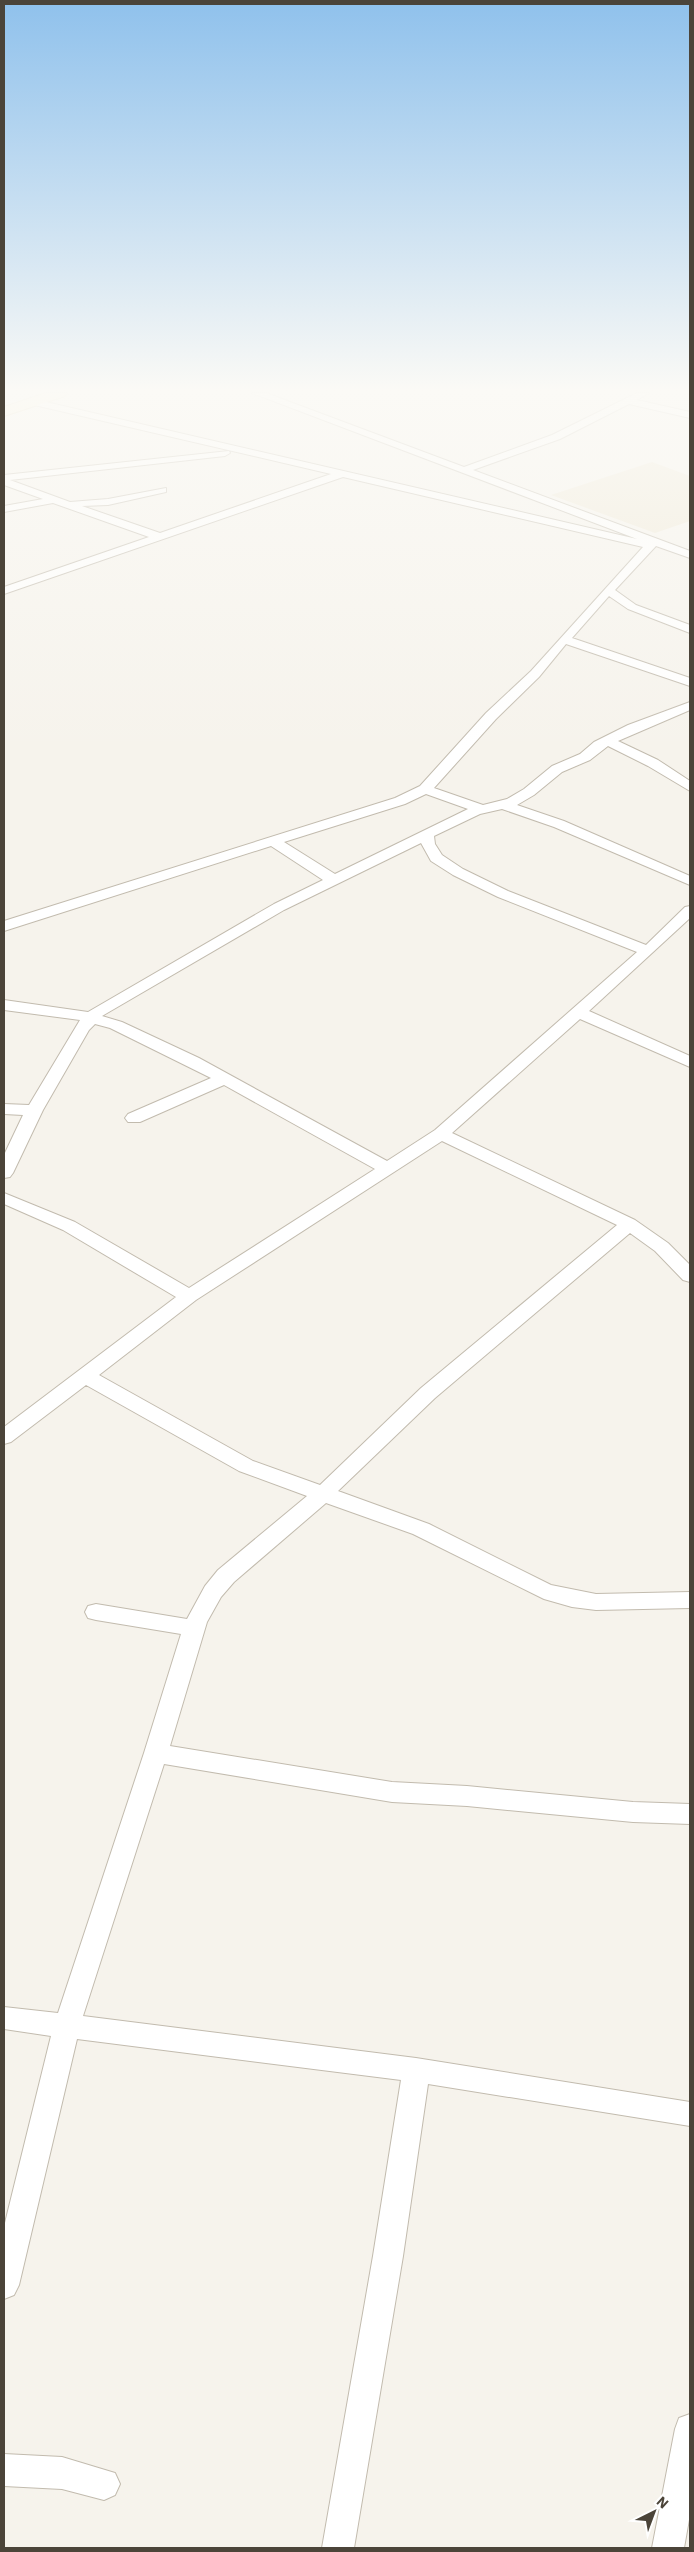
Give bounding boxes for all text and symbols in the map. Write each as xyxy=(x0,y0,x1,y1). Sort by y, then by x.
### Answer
north arrow xyxy=(629,2487,679,2537)
text: N xyxy=(653,2492,672,2512)

